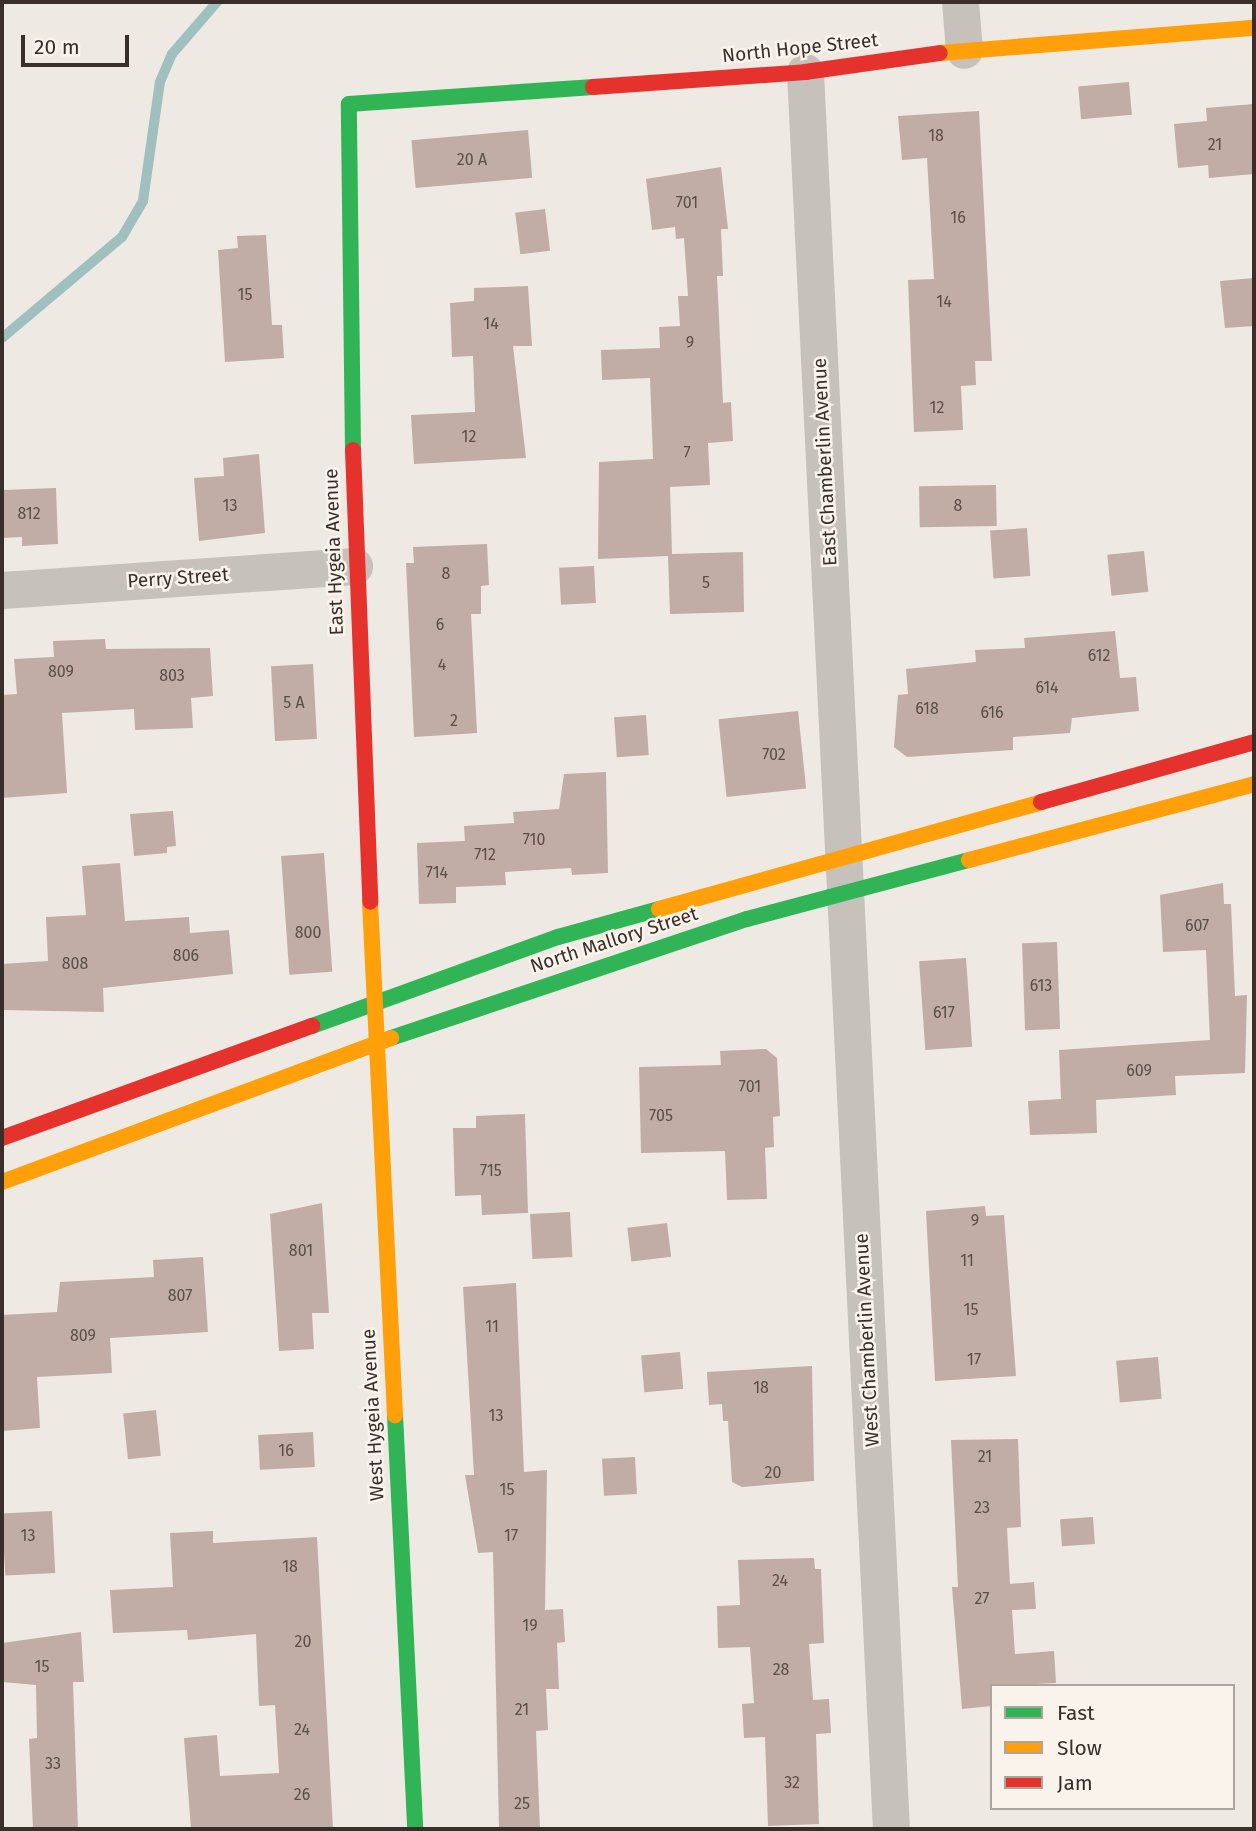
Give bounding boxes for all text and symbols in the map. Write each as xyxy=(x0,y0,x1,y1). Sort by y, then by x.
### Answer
scale bar xyxy=(24,21,133,65)
street label: North Hope Street xyxy=(721,28,879,68)
text: 20 m xyxy=(34,34,80,60)
house number: 18 xyxy=(928,126,944,146)
house number: 21 xyxy=(1208,135,1222,155)
house number: 20 A xyxy=(457,150,487,170)
house number: 701 xyxy=(676,193,698,213)
house number: 16 xyxy=(950,208,966,228)
house number: 15 xyxy=(238,285,252,305)
house number: 14 xyxy=(936,292,952,312)
house number: 14 xyxy=(483,314,499,334)
house number: 9 xyxy=(686,333,694,353)
street label: East Chamberlin Avenue xyxy=(808,357,842,567)
house number: 12 xyxy=(930,398,944,418)
house number: 12 xyxy=(462,427,476,447)
house number: 7 xyxy=(683,443,691,463)
street label: East Hygeia Avenue xyxy=(320,468,348,636)
house number: 13 xyxy=(223,496,237,516)
house number: 8 xyxy=(954,496,962,516)
house number: 812 xyxy=(17,504,41,524)
street label: Perry Street xyxy=(127,563,229,593)
house number: 8 xyxy=(442,564,450,584)
house number: 5 xyxy=(702,573,710,593)
house number: 6 xyxy=(436,615,444,635)
house number: 612 xyxy=(1088,646,1110,666)
house number: 4 xyxy=(438,655,446,675)
house number: 809 xyxy=(48,662,74,682)
house number: 803 xyxy=(159,666,185,686)
house number: 614 xyxy=(1035,678,1059,698)
house number: 5 A xyxy=(283,693,305,713)
house number: 618 xyxy=(915,699,939,719)
house number: 616 xyxy=(980,703,1004,723)
house number: 2 xyxy=(450,711,458,731)
house number: 702 xyxy=(762,745,786,765)
house number: 710 xyxy=(523,830,545,850)
house number: 712 xyxy=(474,845,496,865)
house number: 714 xyxy=(426,863,448,883)
street label: North Mallory Street xyxy=(527,902,701,978)
house number: 607 xyxy=(1185,916,1209,936)
house number: 800 xyxy=(295,923,321,943)
house number: 806 xyxy=(173,946,199,966)
house number: 808 xyxy=(62,954,88,974)
house number: 613 xyxy=(1030,976,1052,996)
house number: 617 xyxy=(933,1003,955,1023)
house number: 609 xyxy=(1126,1061,1152,1081)
house number: 701 xyxy=(739,1077,761,1097)
house number: 705 xyxy=(649,1106,673,1126)
house number: 715 xyxy=(480,1161,502,1181)
house number: 9 xyxy=(971,1211,979,1231)
street label: West Chamberlin Avenue xyxy=(850,1233,884,1447)
house number: 801 xyxy=(289,1241,313,1261)
house number: 11 xyxy=(960,1251,974,1271)
house number: 807 xyxy=(168,1286,192,1306)
house number: 15 xyxy=(964,1300,978,1320)
house number: 11 xyxy=(485,1317,499,1337)
house number: 809 xyxy=(70,1326,96,1346)
street label: West Hygeia Avenue xyxy=(357,1328,389,1502)
house number: 17 xyxy=(967,1350,981,1370)
house number: 18 xyxy=(753,1378,769,1398)
house number: 13 xyxy=(489,1406,503,1426)
house number: 16 xyxy=(278,1441,294,1461)
house number: 21 xyxy=(978,1447,992,1467)
house number: 20 xyxy=(765,1463,781,1483)
house number: 15 xyxy=(500,1480,514,1500)
house number: 23 xyxy=(974,1498,990,1518)
house number: 13 xyxy=(21,1526,35,1546)
house number: 17 xyxy=(504,1526,518,1546)
house number: 18 xyxy=(282,1557,298,1577)
house number: 24 xyxy=(772,1571,788,1591)
house number: 27 xyxy=(975,1589,989,1609)
house number: 19 xyxy=(522,1616,538,1636)
house number: 20 xyxy=(295,1632,311,1652)
house number: 15 xyxy=(35,1657,49,1677)
house number: 28 xyxy=(773,1660,789,1680)
legend xyxy=(990,1684,1235,1810)
house number: 21 xyxy=(515,1700,529,1720)
text: Fast xyxy=(1057,1700,1095,1726)
house number: 24 xyxy=(294,1720,310,1740)
text: Slow xyxy=(1057,1735,1102,1761)
house number: 33 xyxy=(45,1754,61,1774)
text: Jam xyxy=(1057,1770,1093,1796)
house number: 32 xyxy=(784,1773,800,1793)
house number: 26 xyxy=(294,1785,310,1805)
house number: 25 xyxy=(514,1794,530,1814)

